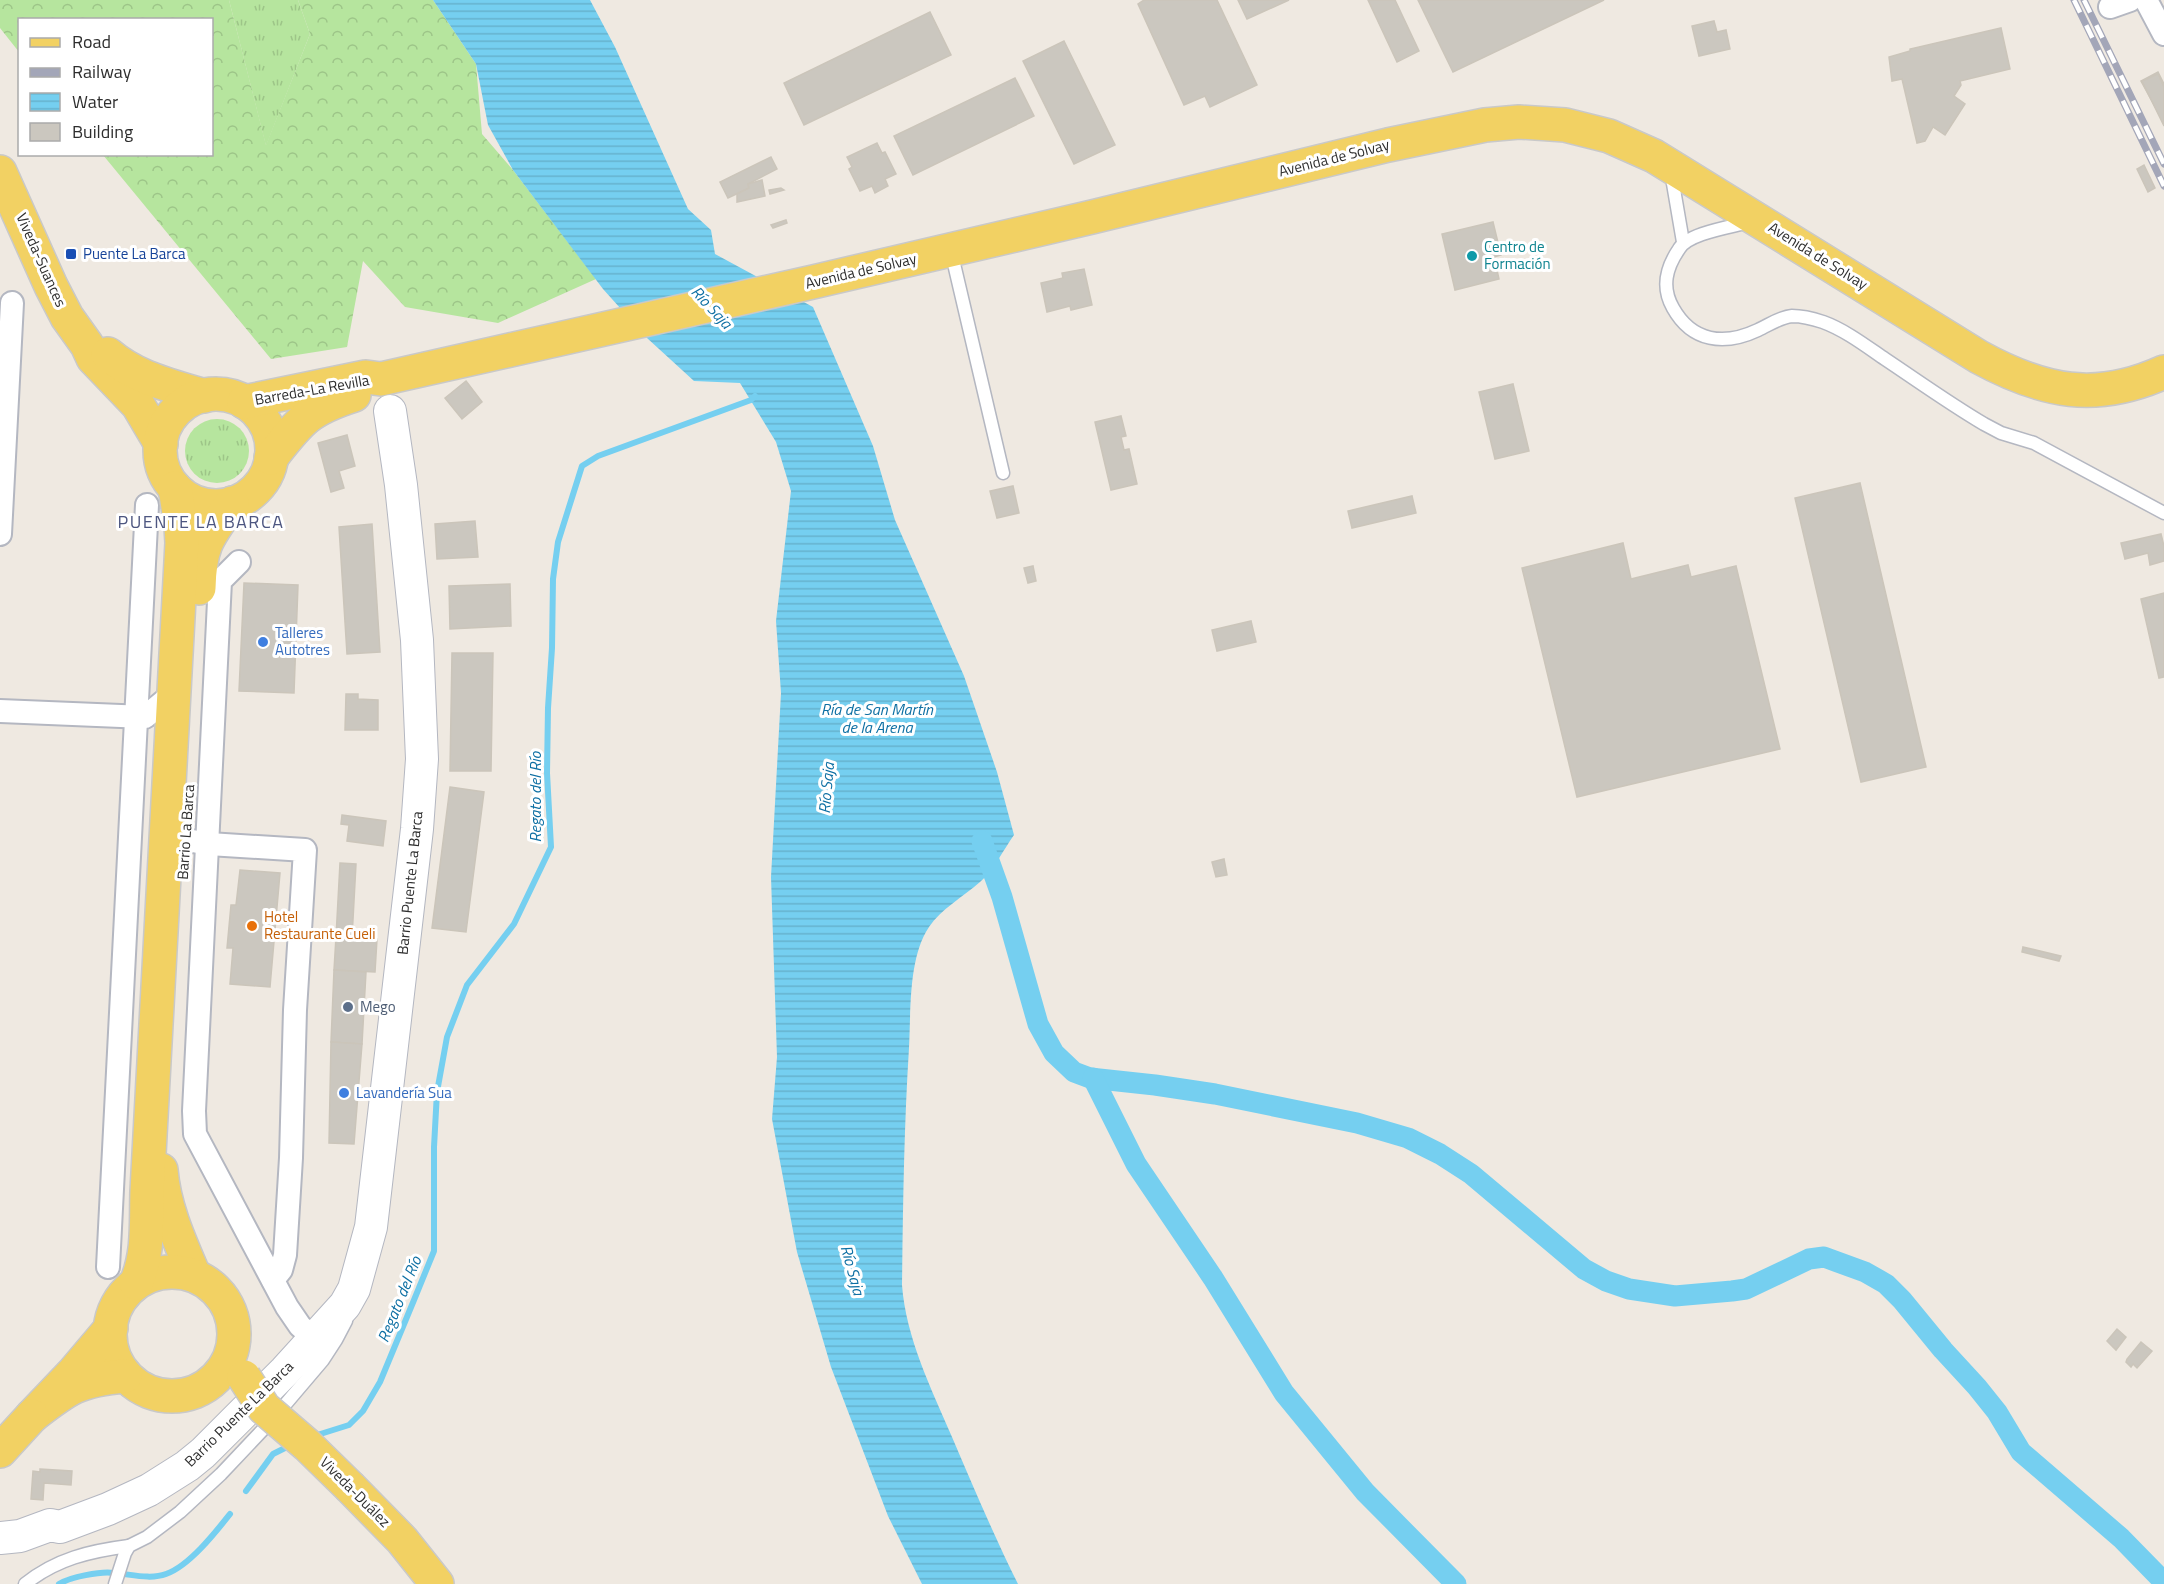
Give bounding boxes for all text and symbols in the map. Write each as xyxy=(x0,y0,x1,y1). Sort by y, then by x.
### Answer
legend xyxy=(18,18,213,156)
text: Road xyxy=(72,28,111,55)
text: Railway xyxy=(72,58,132,85)
text: Water xyxy=(72,88,118,115)
text: Building xyxy=(72,118,133,145)
street label: Avenida de Solvay xyxy=(1276,133,1392,182)
street label: Viveda-Suances xyxy=(10,209,73,311)
street label: Avenida de Solvay xyxy=(1764,216,1872,295)
place label: Centro de Formación xyxy=(1484,235,1551,275)
place label: Puente La Barca xyxy=(83,242,186,265)
marker: Puente La Barca xyxy=(64,247,78,261)
street label: Avenida de Solvay xyxy=(803,247,919,294)
marker: Centro de Formación xyxy=(1465,249,1479,263)
water label: Río Saja xyxy=(686,280,739,335)
street label: Barreda-La Revilla xyxy=(253,368,372,411)
district label: PUENTE LA BARCA xyxy=(118,508,284,535)
place label: Talleres Autotres xyxy=(275,621,330,661)
marker: Talleres Autotres xyxy=(256,635,270,649)
water label: Ría de San Martín de la Arena xyxy=(821,697,934,739)
water label: Regato del Río xyxy=(523,750,547,842)
water label: Río Saja xyxy=(812,761,840,814)
street label: Barrio La Barca xyxy=(171,783,200,880)
street label: Barrio Puente La Barca xyxy=(391,810,429,956)
place label: Hotel Restaurante Cueli xyxy=(264,905,376,945)
marker: Hotel Restaurante Cueli xyxy=(245,919,259,933)
place label: Mego xyxy=(360,995,396,1018)
marker: Mego xyxy=(341,1000,355,1014)
place label: Lavandería Sua xyxy=(356,1081,452,1104)
marker: Lavandería Sua xyxy=(337,1086,351,1100)
water label: Río Saja xyxy=(835,1242,871,1299)
water label: Regato del Río xyxy=(371,1251,428,1346)
street label: Barrio Puente La Barca xyxy=(179,1355,299,1472)
street label: Viveda-Duález xyxy=(315,1451,396,1532)

